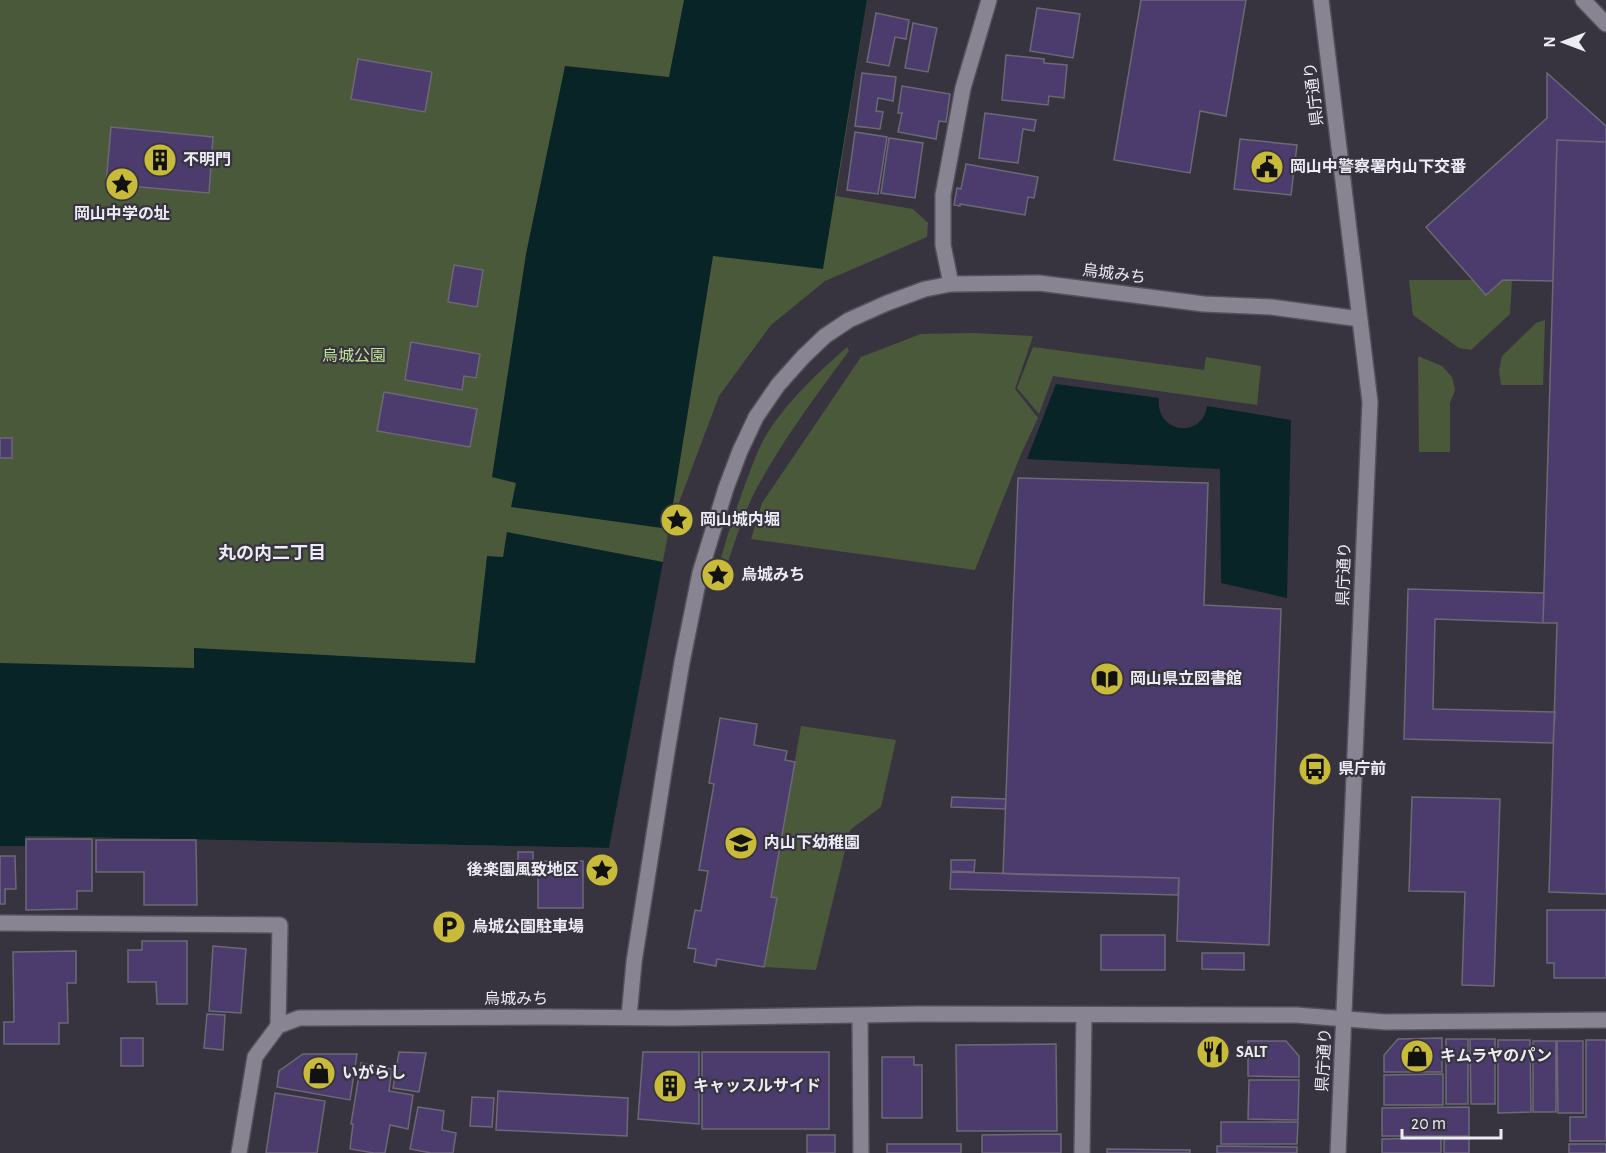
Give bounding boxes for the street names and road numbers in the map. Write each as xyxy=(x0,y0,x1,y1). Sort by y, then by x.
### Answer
street label: 県庁通り xyxy=(1301,61,1326,127)
street label: 烏城みち xyxy=(1081,261,1147,286)
street label: 県庁通り xyxy=(1334,542,1353,606)
street label: 烏城みち xyxy=(484,990,548,1007)
street label: 県庁通り xyxy=(1313,1028,1334,1092)

